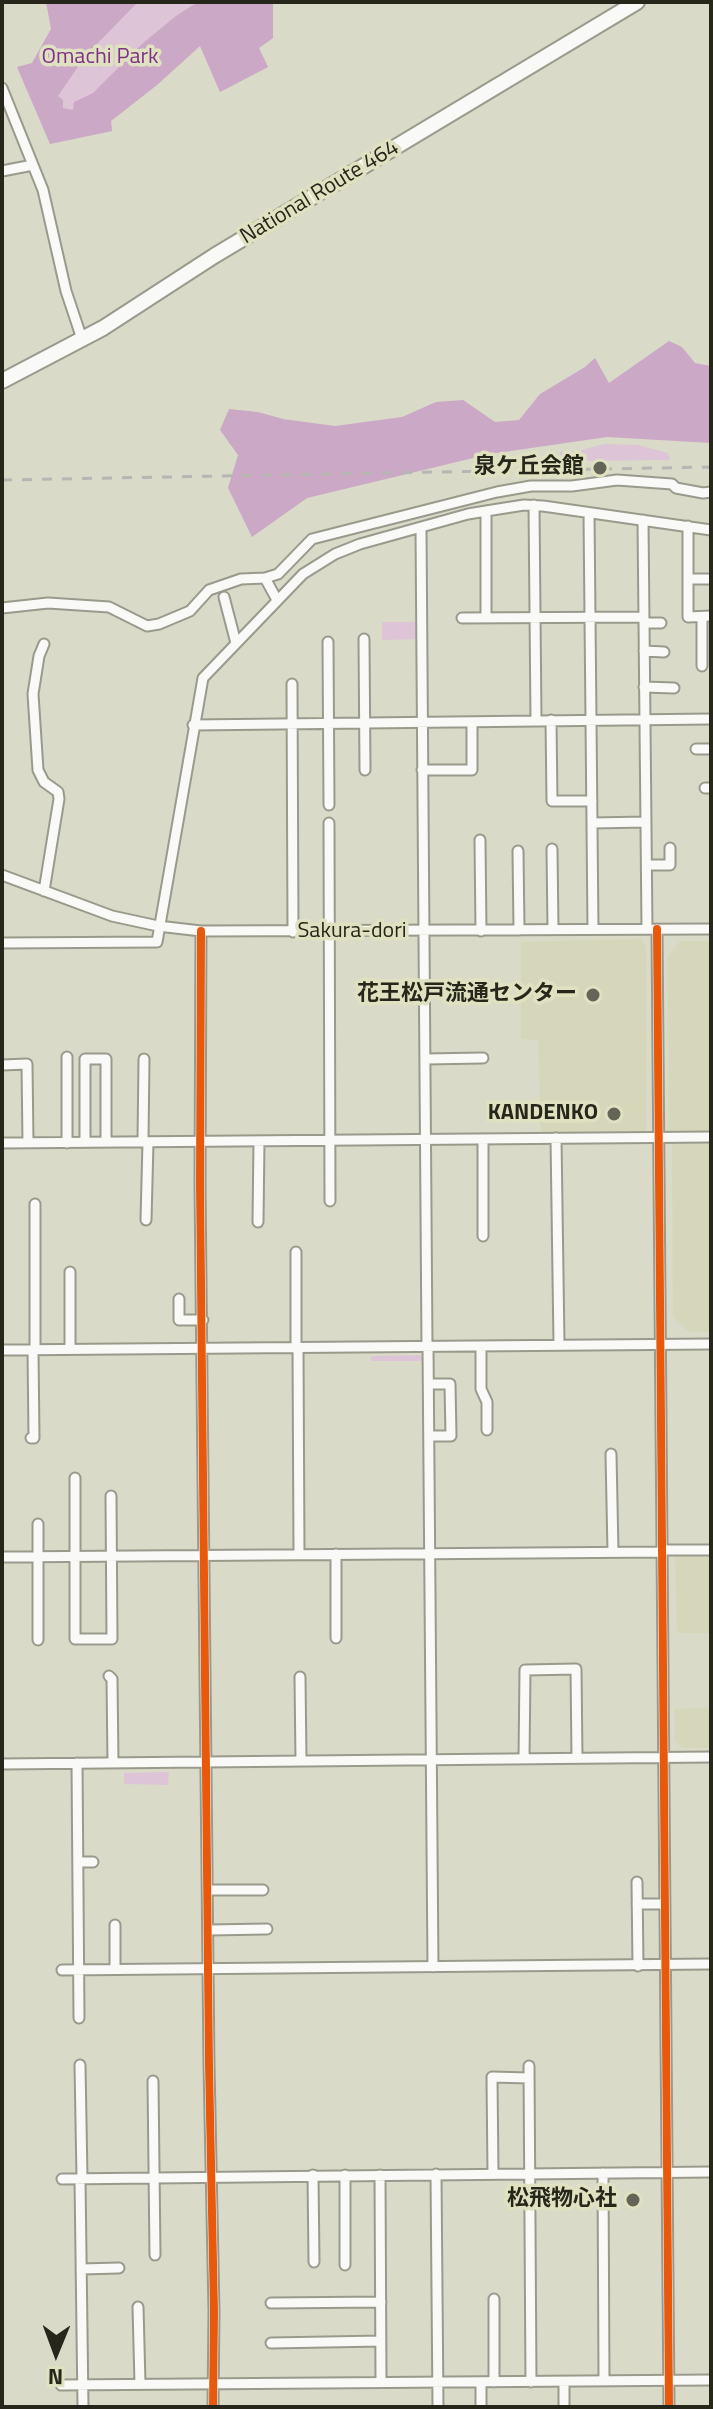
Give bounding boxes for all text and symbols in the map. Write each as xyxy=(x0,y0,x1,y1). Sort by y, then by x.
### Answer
park label: Omachi Park xyxy=(41,45,159,71)
street label: National Route 464 xyxy=(236,135,404,251)
place label: 泉ケ丘会館 xyxy=(474,455,584,481)
marker: 泉ケ丘会館 xyxy=(591,459,609,477)
street label: Sakura-dori xyxy=(297,919,407,945)
place label: 花王松戸流通センター xyxy=(357,982,577,1008)
marker: 花王松戸流通センター xyxy=(584,986,602,1004)
place label: KANDENKO xyxy=(488,1101,598,1127)
marker: KANDENKO xyxy=(605,1105,623,1123)
place label: 松飛物心社 xyxy=(507,2187,617,2213)
marker: 松飛物心社 xyxy=(624,2191,642,2209)
north arrow xyxy=(16,2313,96,2393)
text: N xyxy=(48,2360,64,2394)

